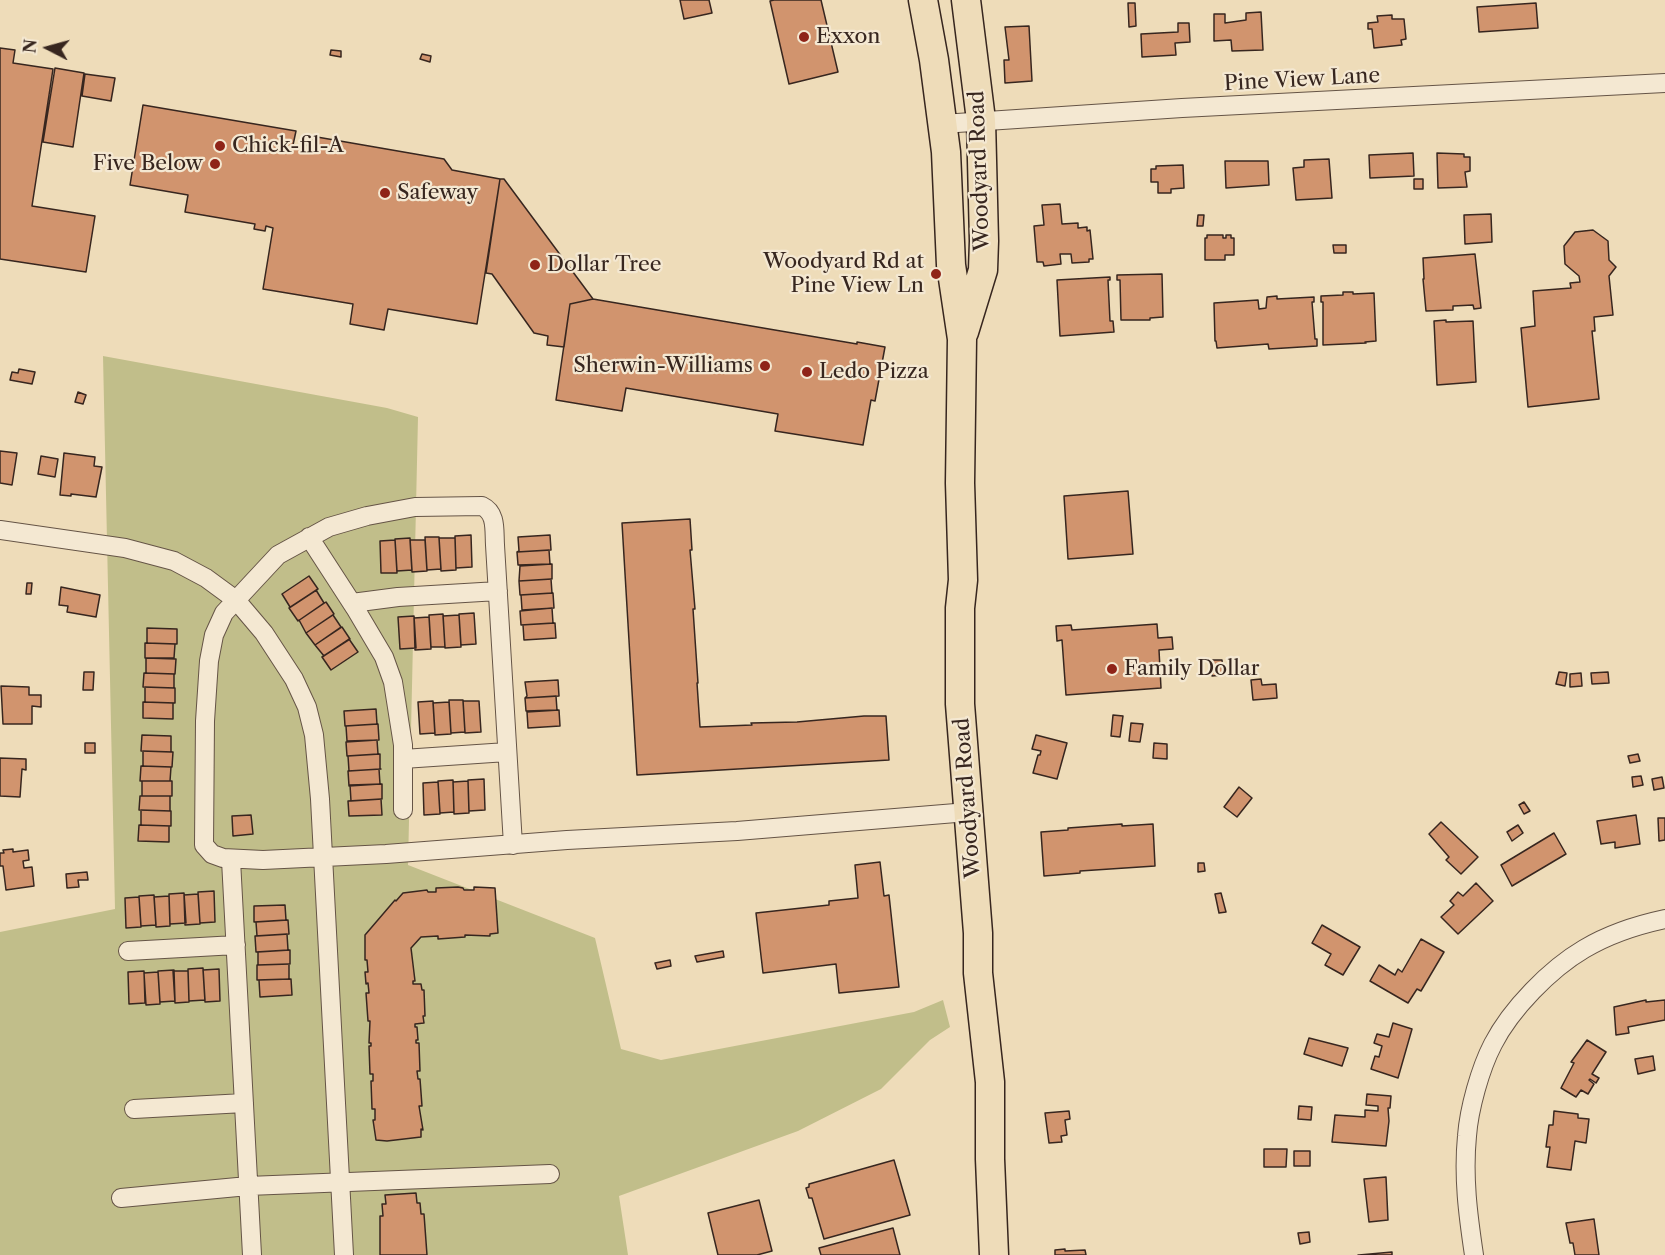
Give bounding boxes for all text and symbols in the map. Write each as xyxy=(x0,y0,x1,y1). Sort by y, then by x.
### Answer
north arrow xyxy=(18,18,78,78)
place label: Exxon xyxy=(816,24,880,50)
marker: Exxon xyxy=(797,30,811,44)
text: N xyxy=(19,38,41,54)
street label: Pine View Lane xyxy=(1223,63,1381,97)
street label: Woodyard Road xyxy=(965,90,995,252)
place label: Chick-fil-A xyxy=(232,133,344,159)
marker: Chick-fil-A xyxy=(213,139,227,153)
place label: Five Below xyxy=(93,151,203,177)
marker: Five Below xyxy=(208,157,222,171)
place label: Safeway xyxy=(397,180,478,206)
marker: Safeway xyxy=(378,186,392,200)
place label: Woodyard Rd at Pine View Ln xyxy=(763,249,924,299)
place label: Dollar Tree xyxy=(547,252,661,278)
marker: Dollar Tree xyxy=(528,258,542,272)
marker: Woodyard Rd at Pine View Ln xyxy=(929,267,943,281)
place label: Sherwin-Williams xyxy=(573,353,753,379)
marker: Sherwin-Williams xyxy=(758,359,772,373)
place label: Ledo Pizza xyxy=(819,359,929,385)
marker: Ledo Pizza xyxy=(800,365,814,379)
place label: Family Dollar xyxy=(1124,656,1260,682)
marker: Family Dollar xyxy=(1105,662,1119,676)
street label: Woodyard Road xyxy=(950,717,986,879)

